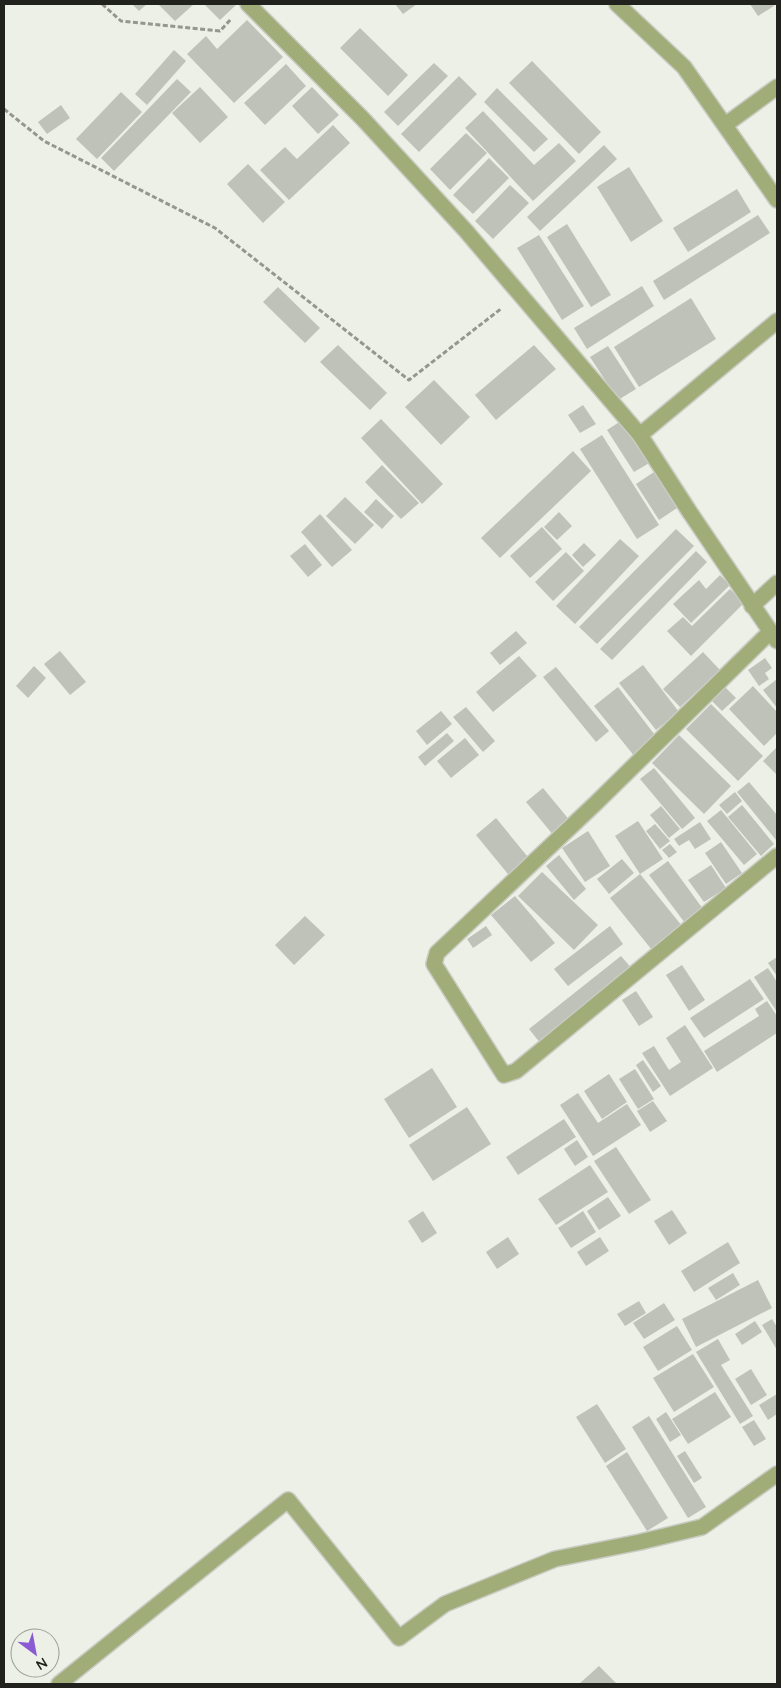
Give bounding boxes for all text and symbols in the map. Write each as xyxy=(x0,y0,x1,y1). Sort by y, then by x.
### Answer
north arrow xyxy=(10,1628,60,1678)
text: N xyxy=(33,1654,51,1674)

